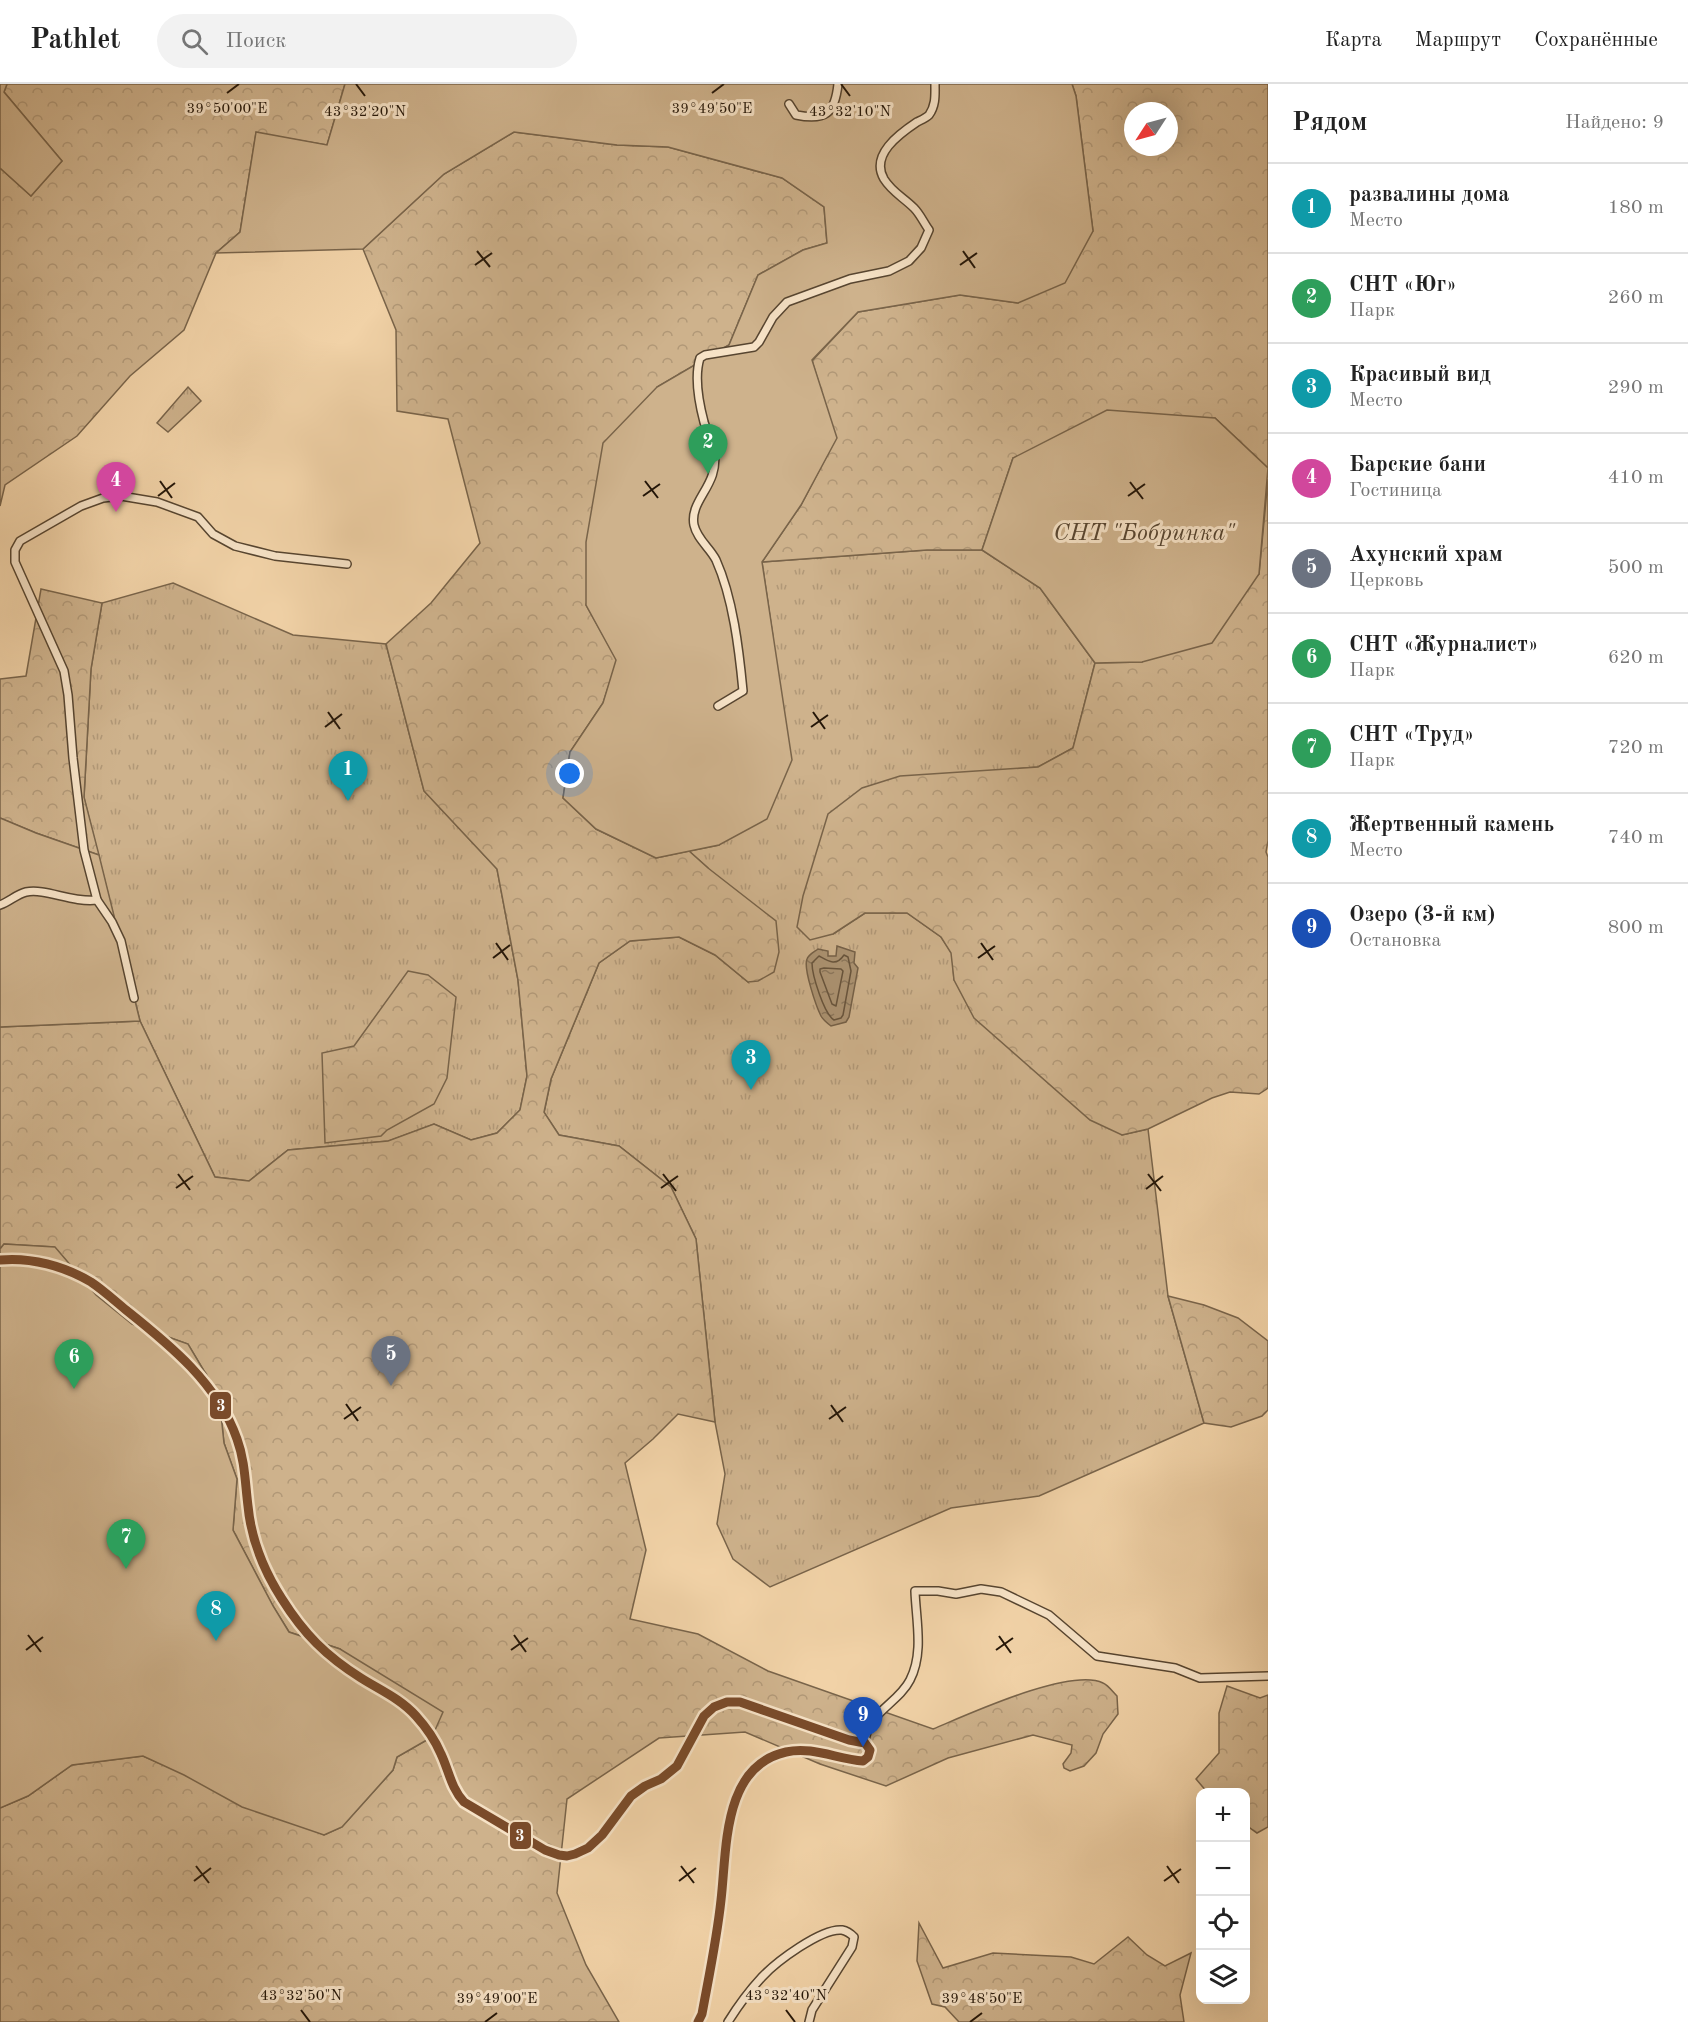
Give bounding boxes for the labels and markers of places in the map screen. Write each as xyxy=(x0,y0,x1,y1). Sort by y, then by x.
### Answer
pin: 2 xyxy=(688,424,728,474)
pin: 4 xyxy=(96,462,136,512)
pin: 1 xyxy=(328,752,368,801)
pin: 3 xyxy=(732,1040,771,1090)
pin: 5 xyxy=(372,1336,410,1386)
pin: 6 xyxy=(54,1340,94,1389)
pin: 7 xyxy=(106,1520,146,1569)
pin: 8 xyxy=(196,1592,236,1641)
pin: 9 xyxy=(844,1698,882,1747)

